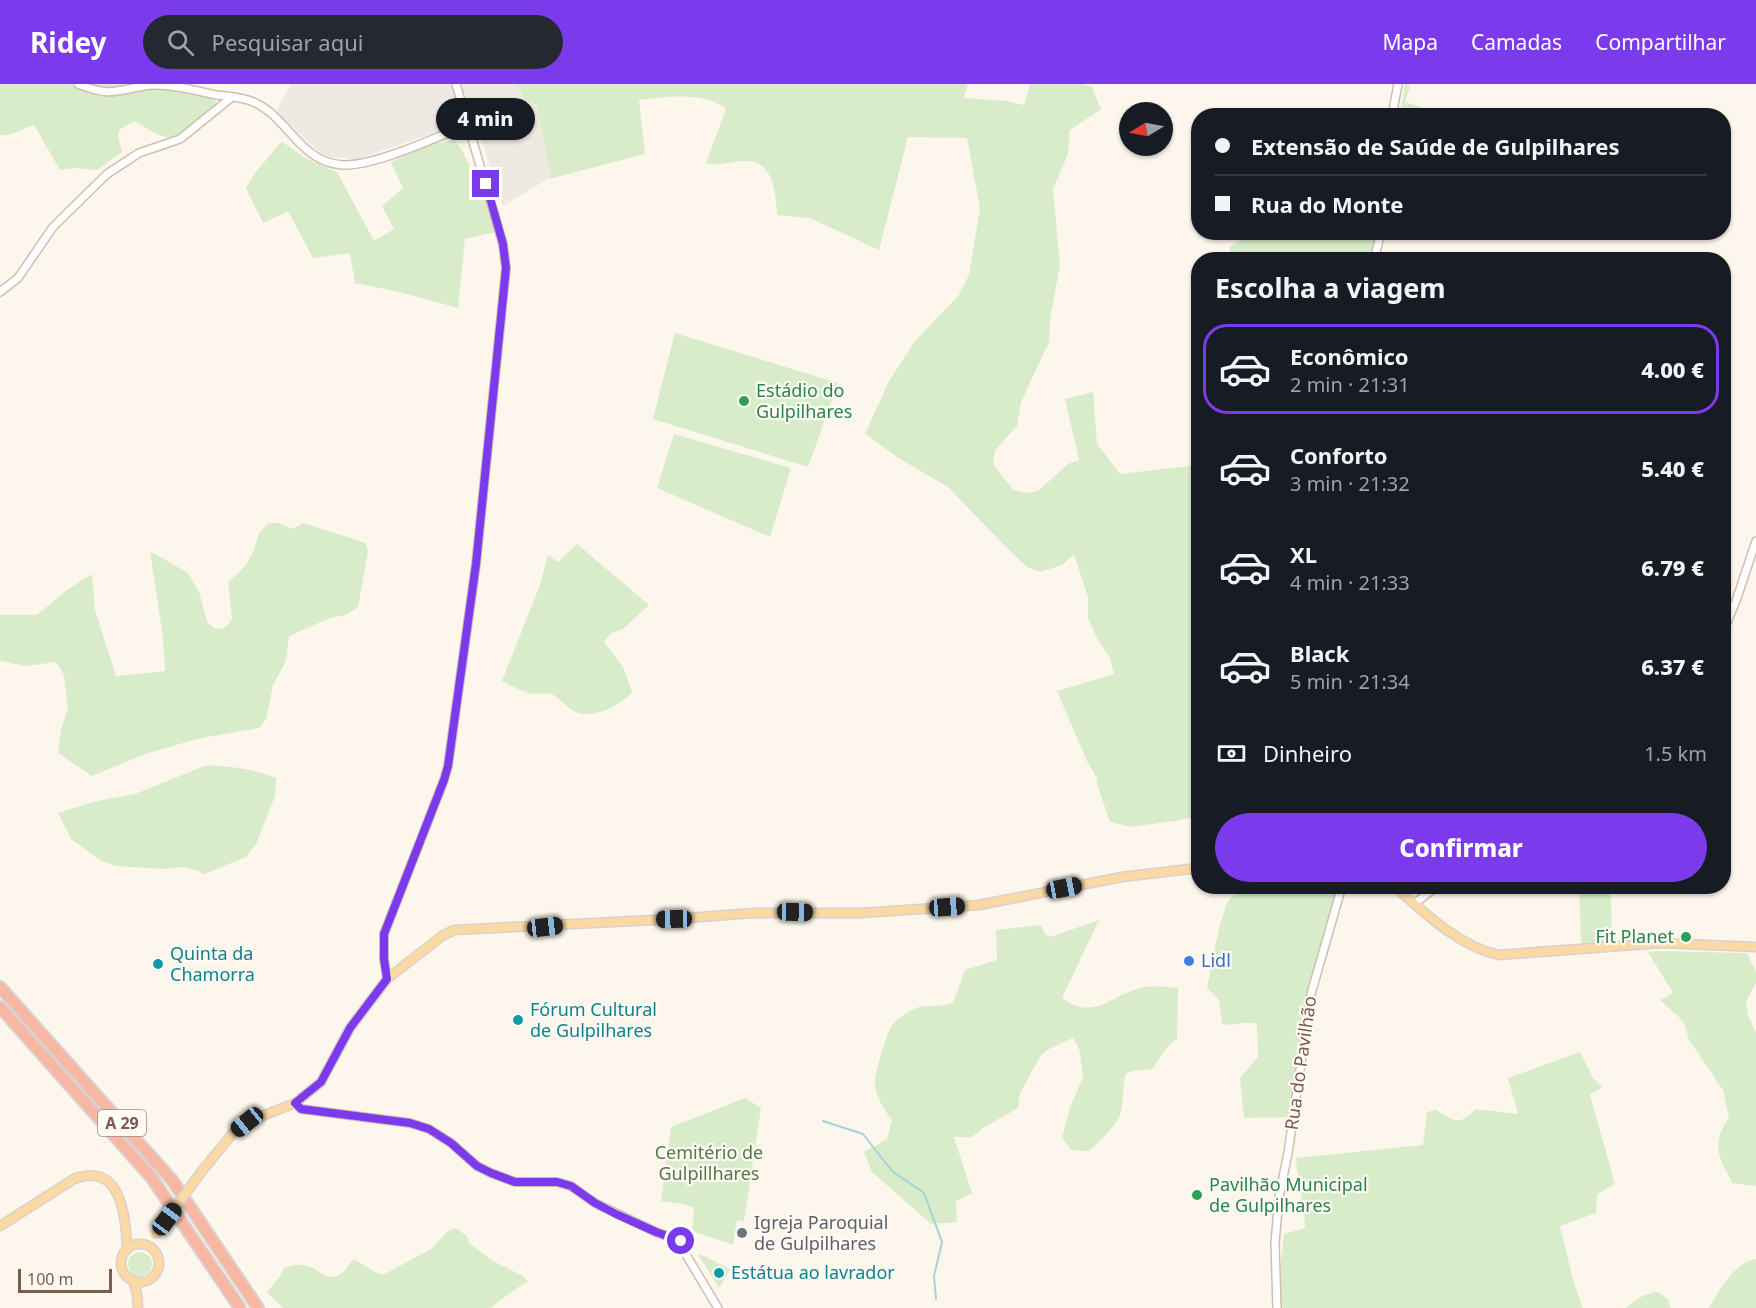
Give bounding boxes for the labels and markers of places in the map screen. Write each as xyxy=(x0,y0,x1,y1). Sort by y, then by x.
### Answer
place label: Estádio do Gulpilhares xyxy=(756,378,852,423)
marker: Estádio do Gulpilhares xyxy=(737,394,751,408)
place label: Fit Planet xyxy=(1595,924,1674,948)
marker: Fit Planet xyxy=(1679,930,1693,944)
place label: Quinta da Chamorra xyxy=(170,941,255,986)
place label: Lidl xyxy=(1201,948,1231,972)
marker: Lidl xyxy=(1182,954,1196,968)
marker: Quinta da Chamorra xyxy=(151,957,165,971)
place label: Fórum Cultural de Gulpilhares xyxy=(530,997,657,1042)
marker: Fórum Cultural de Gulpilhares xyxy=(511,1013,525,1027)
place label: Pavilhão Municipal de Gulpilhares xyxy=(1209,1172,1368,1217)
marker: Pavilhão Municipal de Gulpilhares xyxy=(1190,1188,1204,1202)
place label: Igreja Paroquial de Gulpilhares xyxy=(754,1210,888,1255)
marker: Igreja Paroquial de Gulpilhares xyxy=(735,1226,749,1240)
place label: Estátua ao lavrador xyxy=(731,1260,895,1284)
marker: Estátua ao lavrador xyxy=(712,1266,726,1280)

